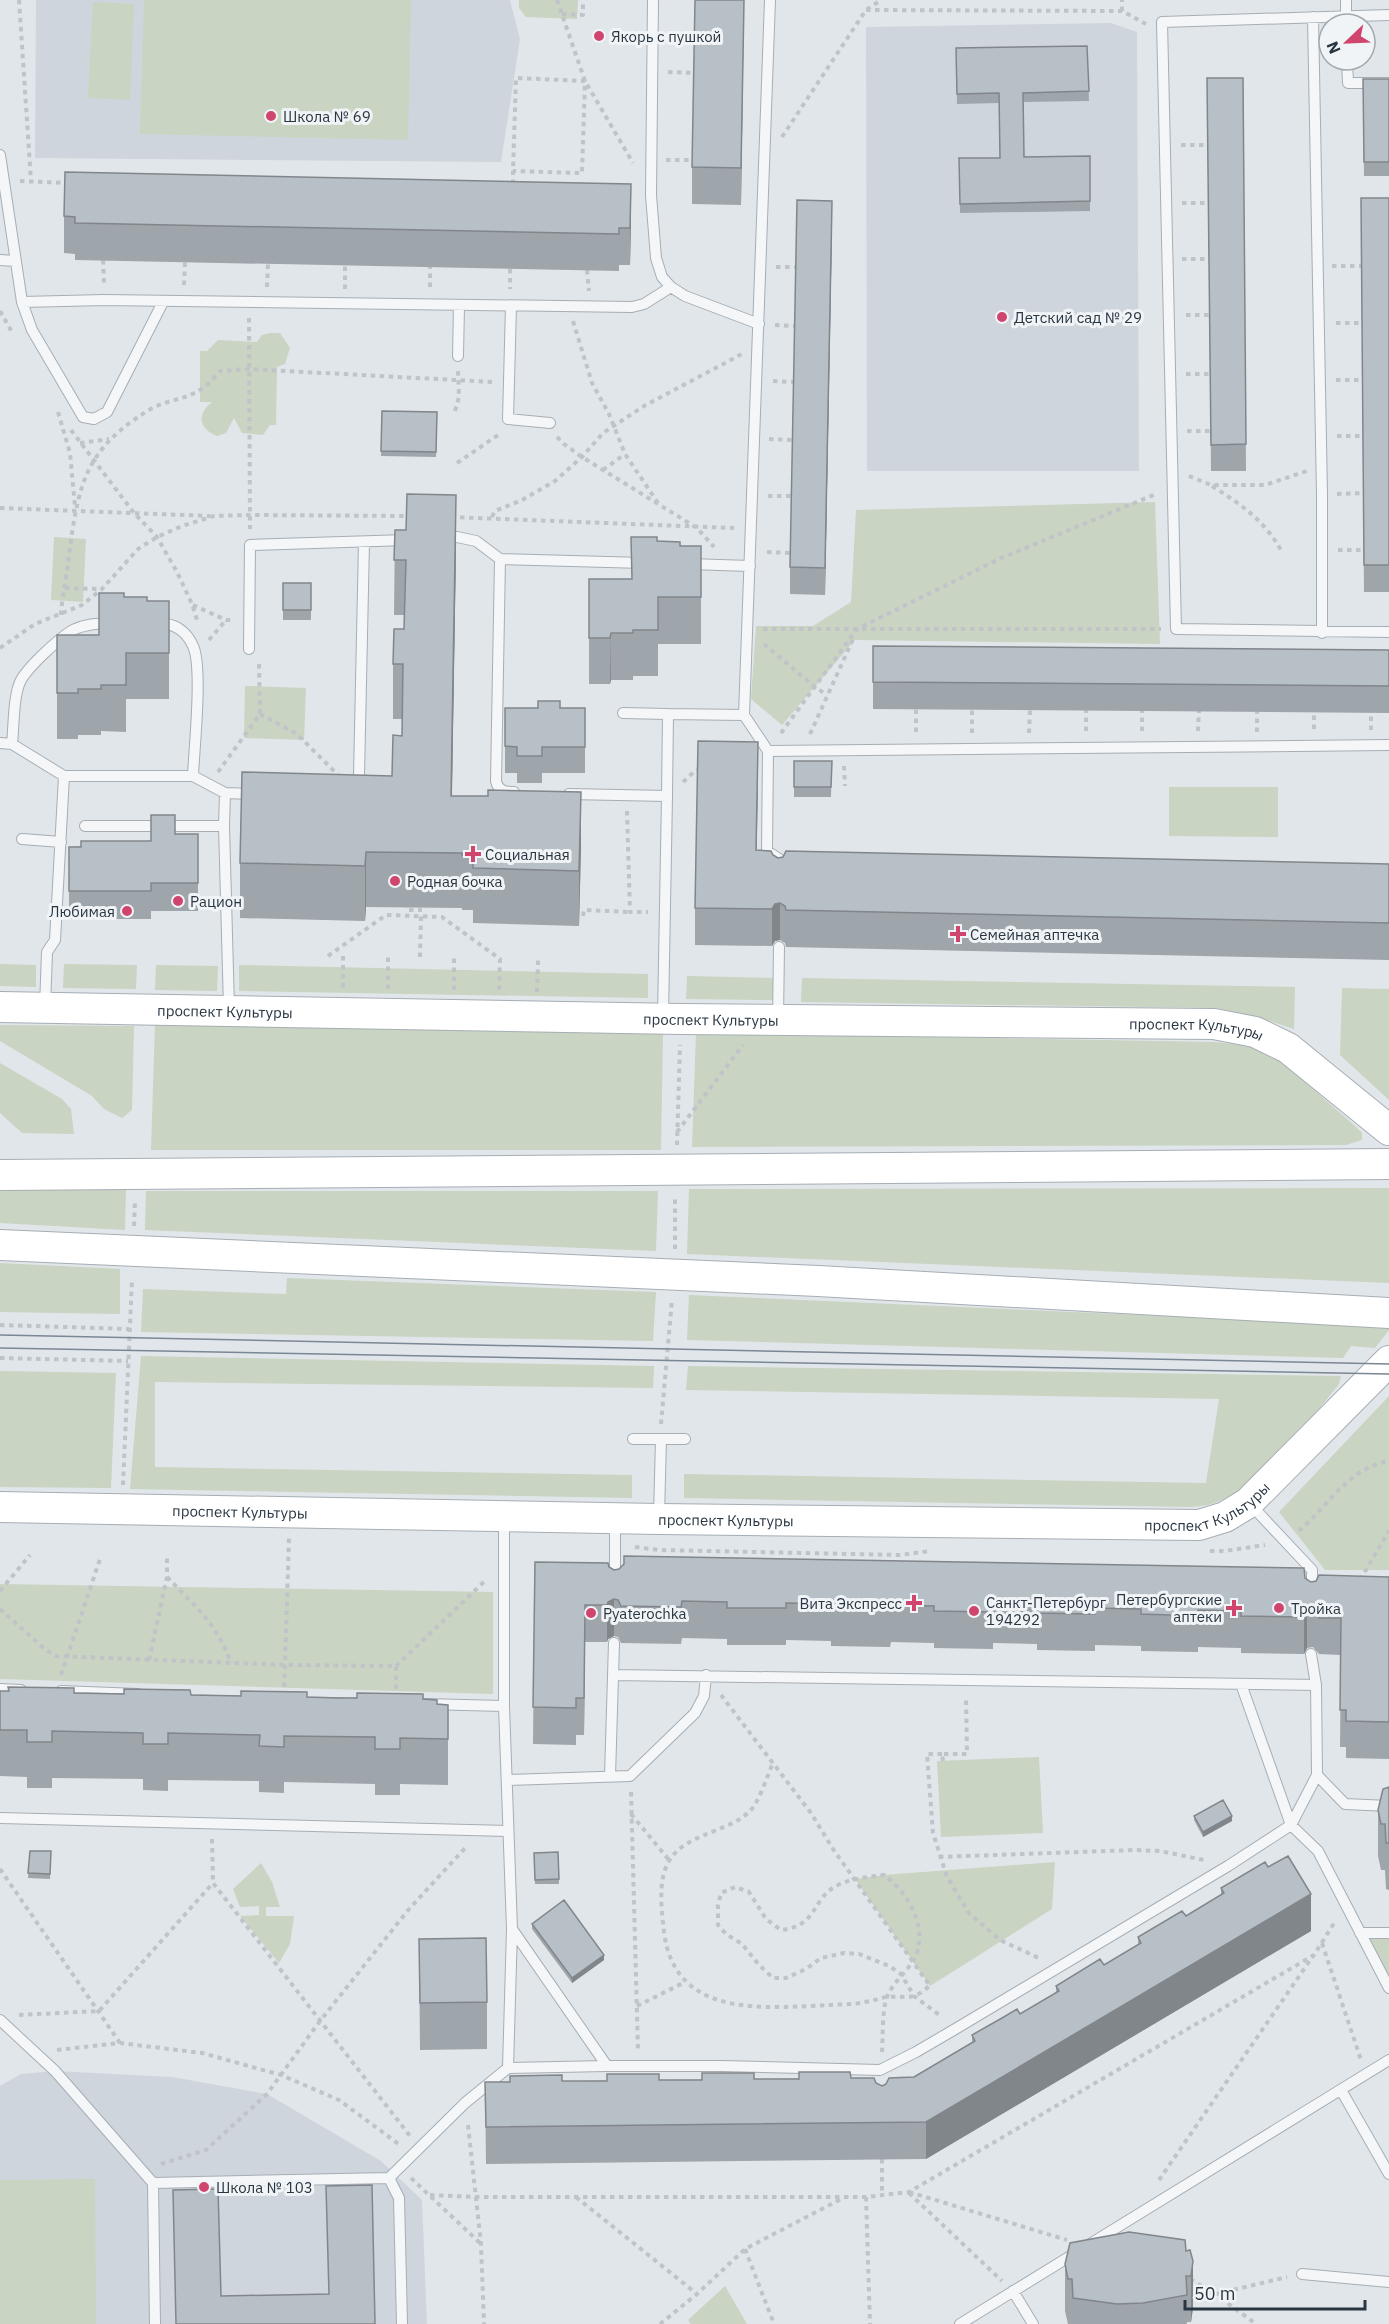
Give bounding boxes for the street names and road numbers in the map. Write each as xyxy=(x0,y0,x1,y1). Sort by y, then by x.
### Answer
street label: проспект Культуры xyxy=(157,1000,293,1022)
street label: проспект Культуры xyxy=(643,1009,779,1029)
street label: проспект Культуры xyxy=(1129,1014,1267,1044)
street label: проспект Культуры xyxy=(1144,1477,1273,1535)
street label: проспект Культуры xyxy=(172,1501,308,1522)
street label: проспект Культуры xyxy=(658,1509,794,1530)

